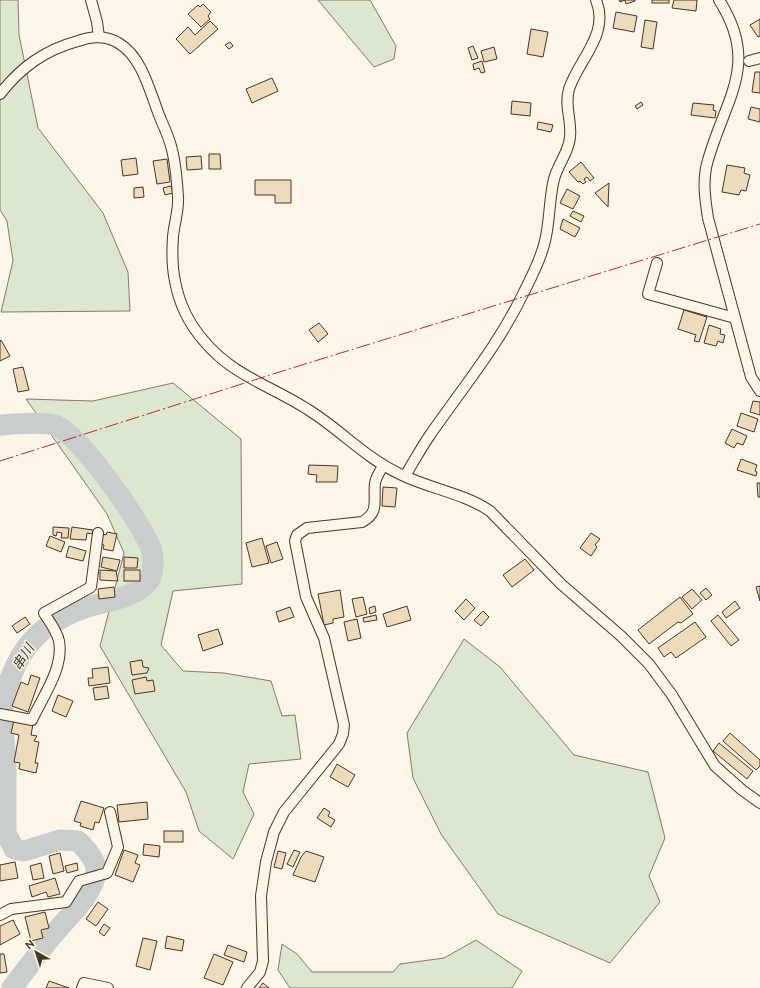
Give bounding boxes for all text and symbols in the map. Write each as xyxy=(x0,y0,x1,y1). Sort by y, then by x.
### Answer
water label: 串川 xyxy=(9,639,38,673)
north arrow xyxy=(16,932,56,972)
text: N xyxy=(23,937,37,951)

